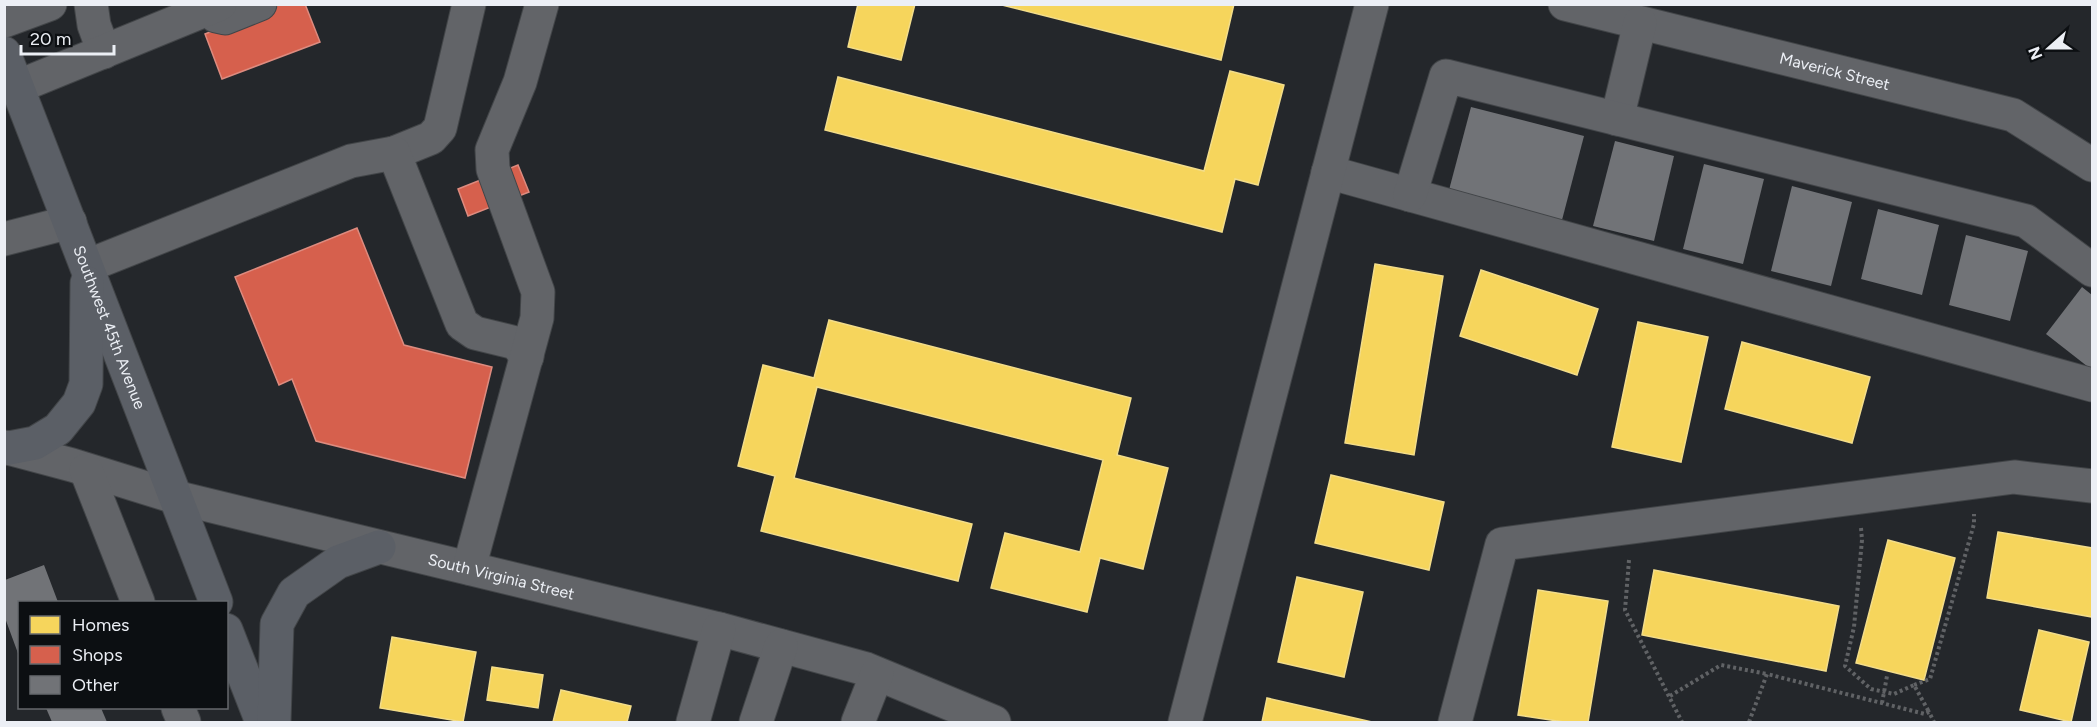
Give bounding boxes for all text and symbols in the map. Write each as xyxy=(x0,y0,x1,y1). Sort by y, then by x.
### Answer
scale bar xyxy=(21,18,114,56)
north arrow xyxy=(2019,18,2079,78)
text: 20 m xyxy=(30,28,71,50)
text: N xyxy=(2024,44,2047,62)
street label: Maverick Street xyxy=(1778,49,1892,94)
street label: Southwest 45th Avenue xyxy=(69,243,150,412)
street label: South Virginia Street xyxy=(426,550,576,604)
legend xyxy=(18,601,228,709)
text: Homes xyxy=(72,614,130,636)
text: Shops xyxy=(72,644,123,666)
text: Other xyxy=(72,674,119,696)

